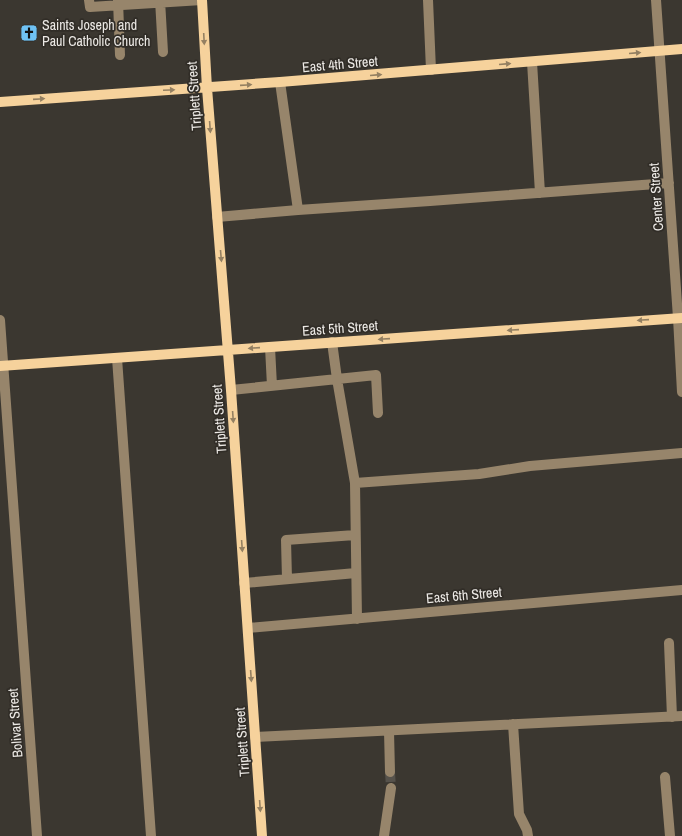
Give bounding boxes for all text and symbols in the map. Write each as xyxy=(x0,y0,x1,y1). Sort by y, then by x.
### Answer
place label: Saints Joseph and Paul Catholic Church xyxy=(42,16,150,50)
church icon: Saints Joseph and Paul Catholic Church xyxy=(19,23,39,43)
one-way arrow xyxy=(201,33,208,45)
one-way arrow xyxy=(629,50,641,57)
street label: East 4th Street xyxy=(301,52,379,76)
street label: Triplett Street xyxy=(183,61,205,131)
one-way arrow xyxy=(499,61,511,67)
one-way arrow xyxy=(370,71,382,78)
one-way arrow xyxy=(240,81,252,88)
one-way arrow xyxy=(163,87,176,93)
one-way arrow xyxy=(33,95,45,102)
one-way arrow xyxy=(207,121,214,133)
street label: Center Street xyxy=(645,162,667,232)
one-way arrow xyxy=(217,250,224,262)
street label: East 5th Street xyxy=(301,316,379,340)
one-way arrow xyxy=(637,317,649,324)
one-way arrow xyxy=(507,326,519,333)
one-way arrow xyxy=(378,335,390,342)
one-way arrow xyxy=(248,344,260,351)
street label: Triplett Street xyxy=(208,384,230,454)
one-way arrow xyxy=(229,411,236,423)
one-way arrow xyxy=(238,540,245,552)
street label: East 6th Street xyxy=(425,583,503,607)
one-way arrow xyxy=(248,670,255,682)
street label: Bolivar Street xyxy=(4,688,26,758)
street label: Triplett Street xyxy=(231,707,253,777)
one-way arrow xyxy=(257,800,264,812)

